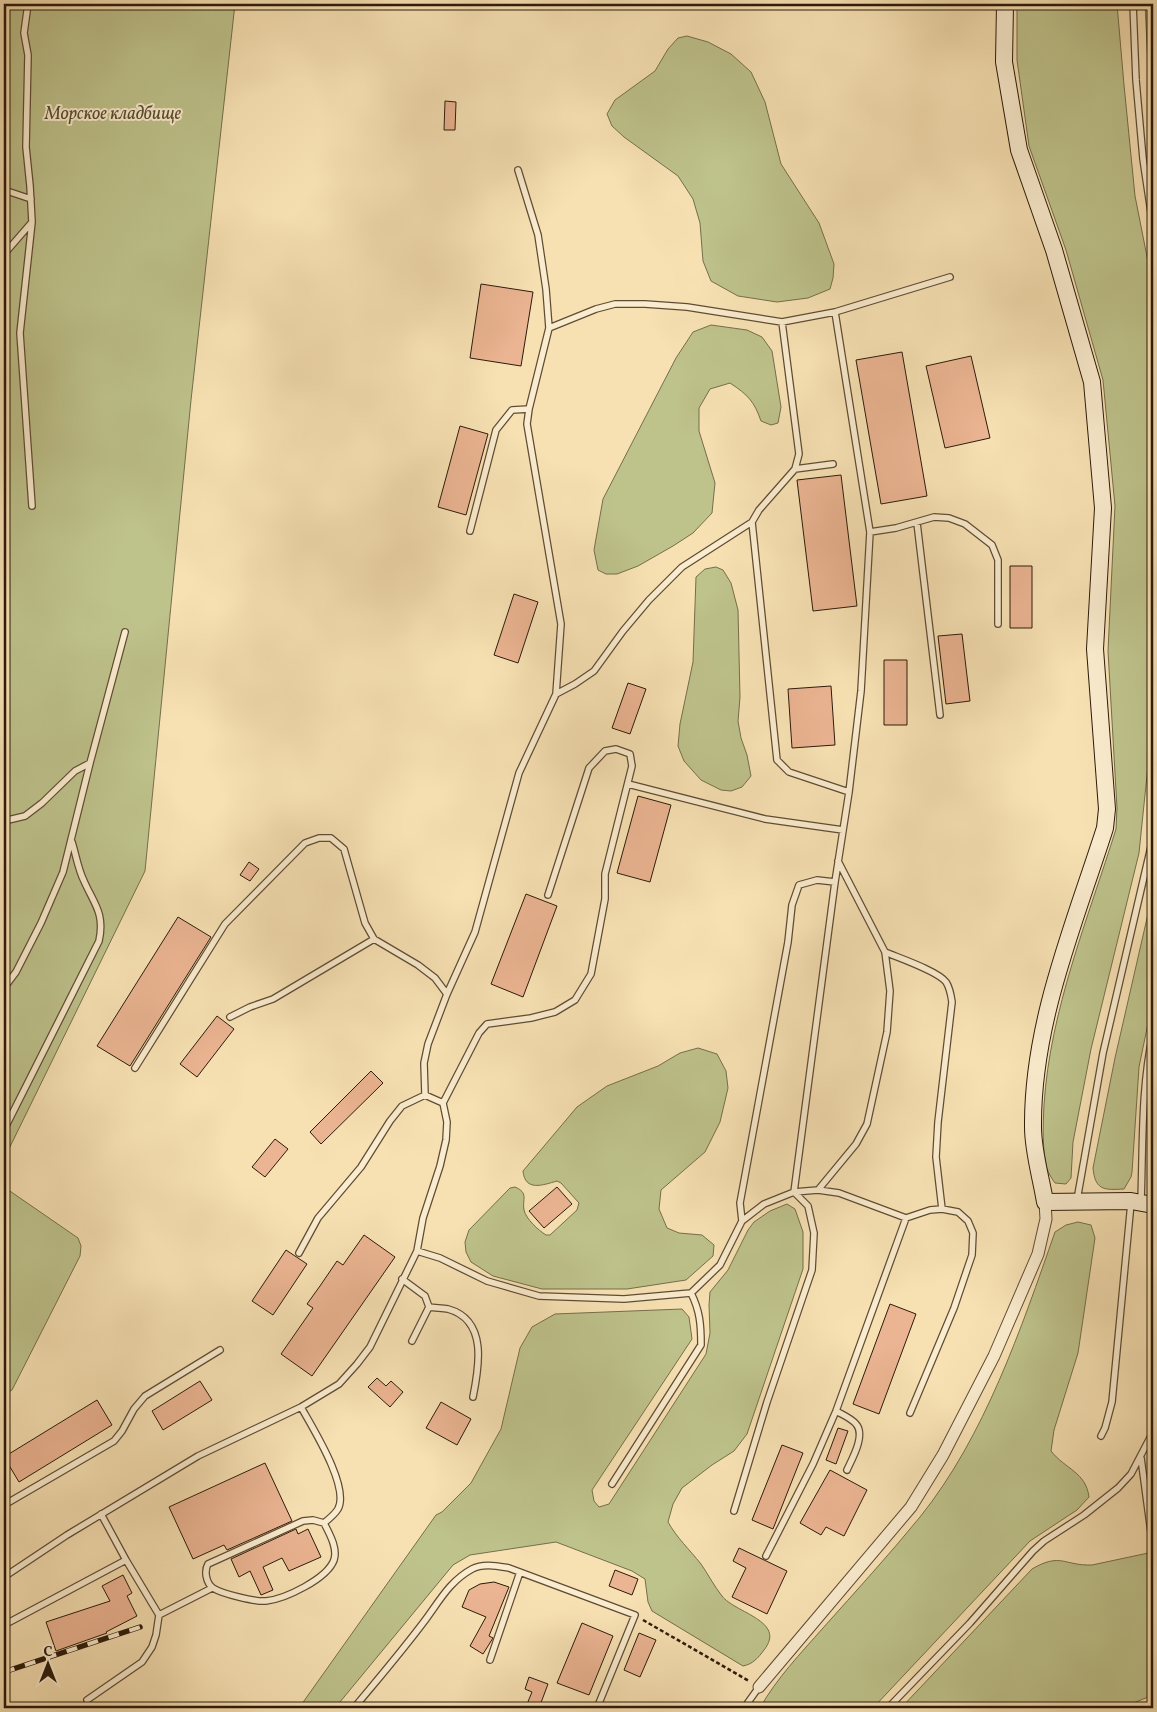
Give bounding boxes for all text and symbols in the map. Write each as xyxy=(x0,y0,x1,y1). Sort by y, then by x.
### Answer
park label: Морское кладбище xyxy=(44,102,182,127)
north arrow xyxy=(22,1640,72,1690)
text: С xyxy=(43,1643,53,1662)

